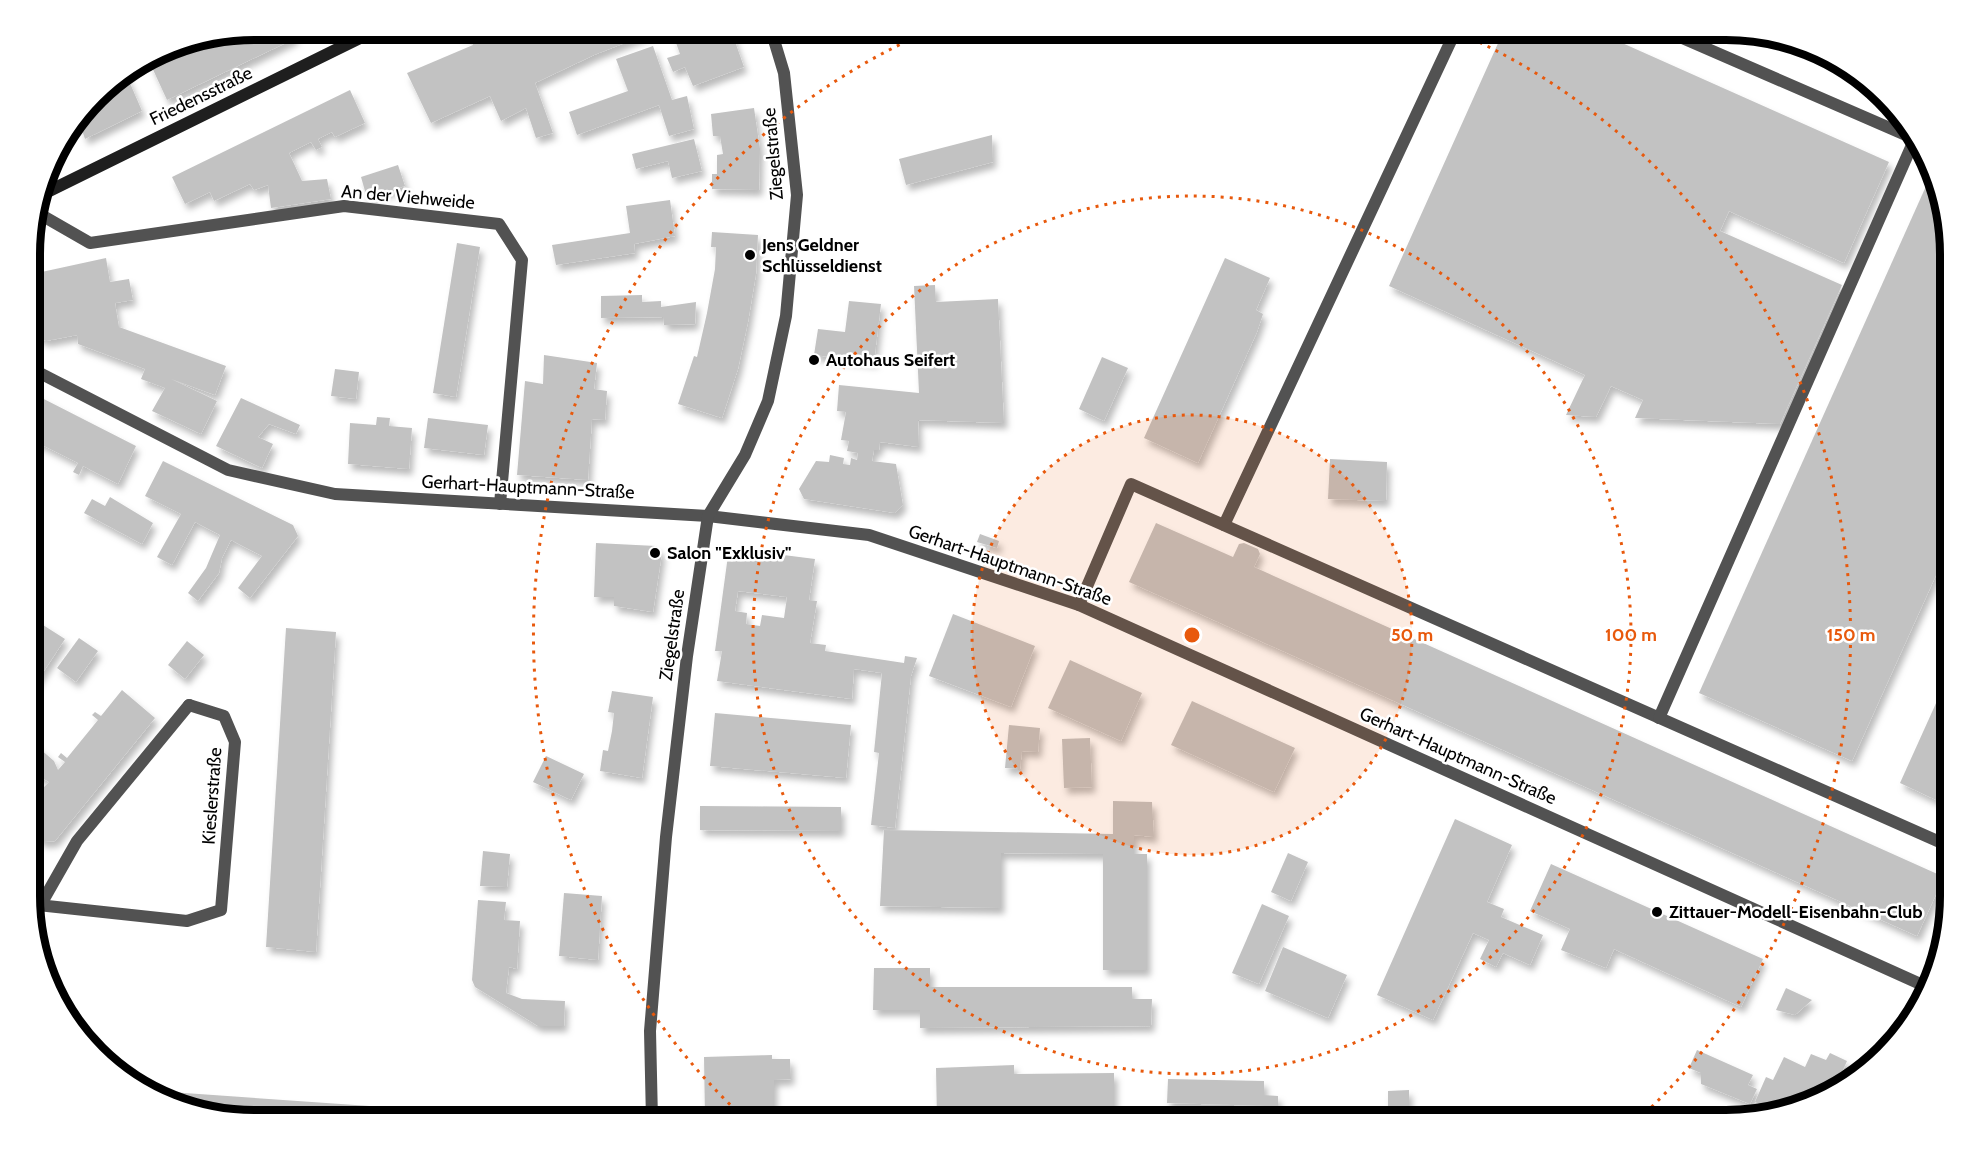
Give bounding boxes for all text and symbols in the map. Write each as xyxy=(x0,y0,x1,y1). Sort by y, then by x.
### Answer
street label: Friedensstraße xyxy=(146,62,256,130)
street label: Ziegelstraße xyxy=(758,107,788,201)
street label: An der Viehweide xyxy=(340,180,476,214)
place label: Jens Geldner Schlüsseldienst xyxy=(761,234,882,277)
marker: Jens Geldner Schlüsseldienst xyxy=(743,248,757,262)
place label: Autohaus Seifert xyxy=(826,349,955,371)
marker: Autohaus Seifert xyxy=(807,353,821,367)
street label: Gerhart-Hauptmann-Straße xyxy=(421,470,635,504)
street label: Gerhart-Hauptmann-Straße xyxy=(906,520,1114,610)
place label: Salon "Exklusiv" xyxy=(667,542,791,564)
marker: Salon "Exklusiv" xyxy=(648,546,662,560)
street label: Ziegelstraße xyxy=(655,588,689,682)
text: 50 m xyxy=(1391,624,1433,646)
text: 100 m xyxy=(1605,624,1657,646)
text: 150 m xyxy=(1827,624,1875,646)
centre of rings xyxy=(1182,625,1202,645)
street label: Gerhart-Hauptmann-Straße xyxy=(1356,703,1560,809)
street label: Kieslerstraße xyxy=(198,747,226,845)
place label: Zittauer-Modell-Eisenbahn-Club xyxy=(1669,901,1923,923)
marker: Zittauer-Modell-Eisenbahn-Club xyxy=(1650,905,1664,919)

